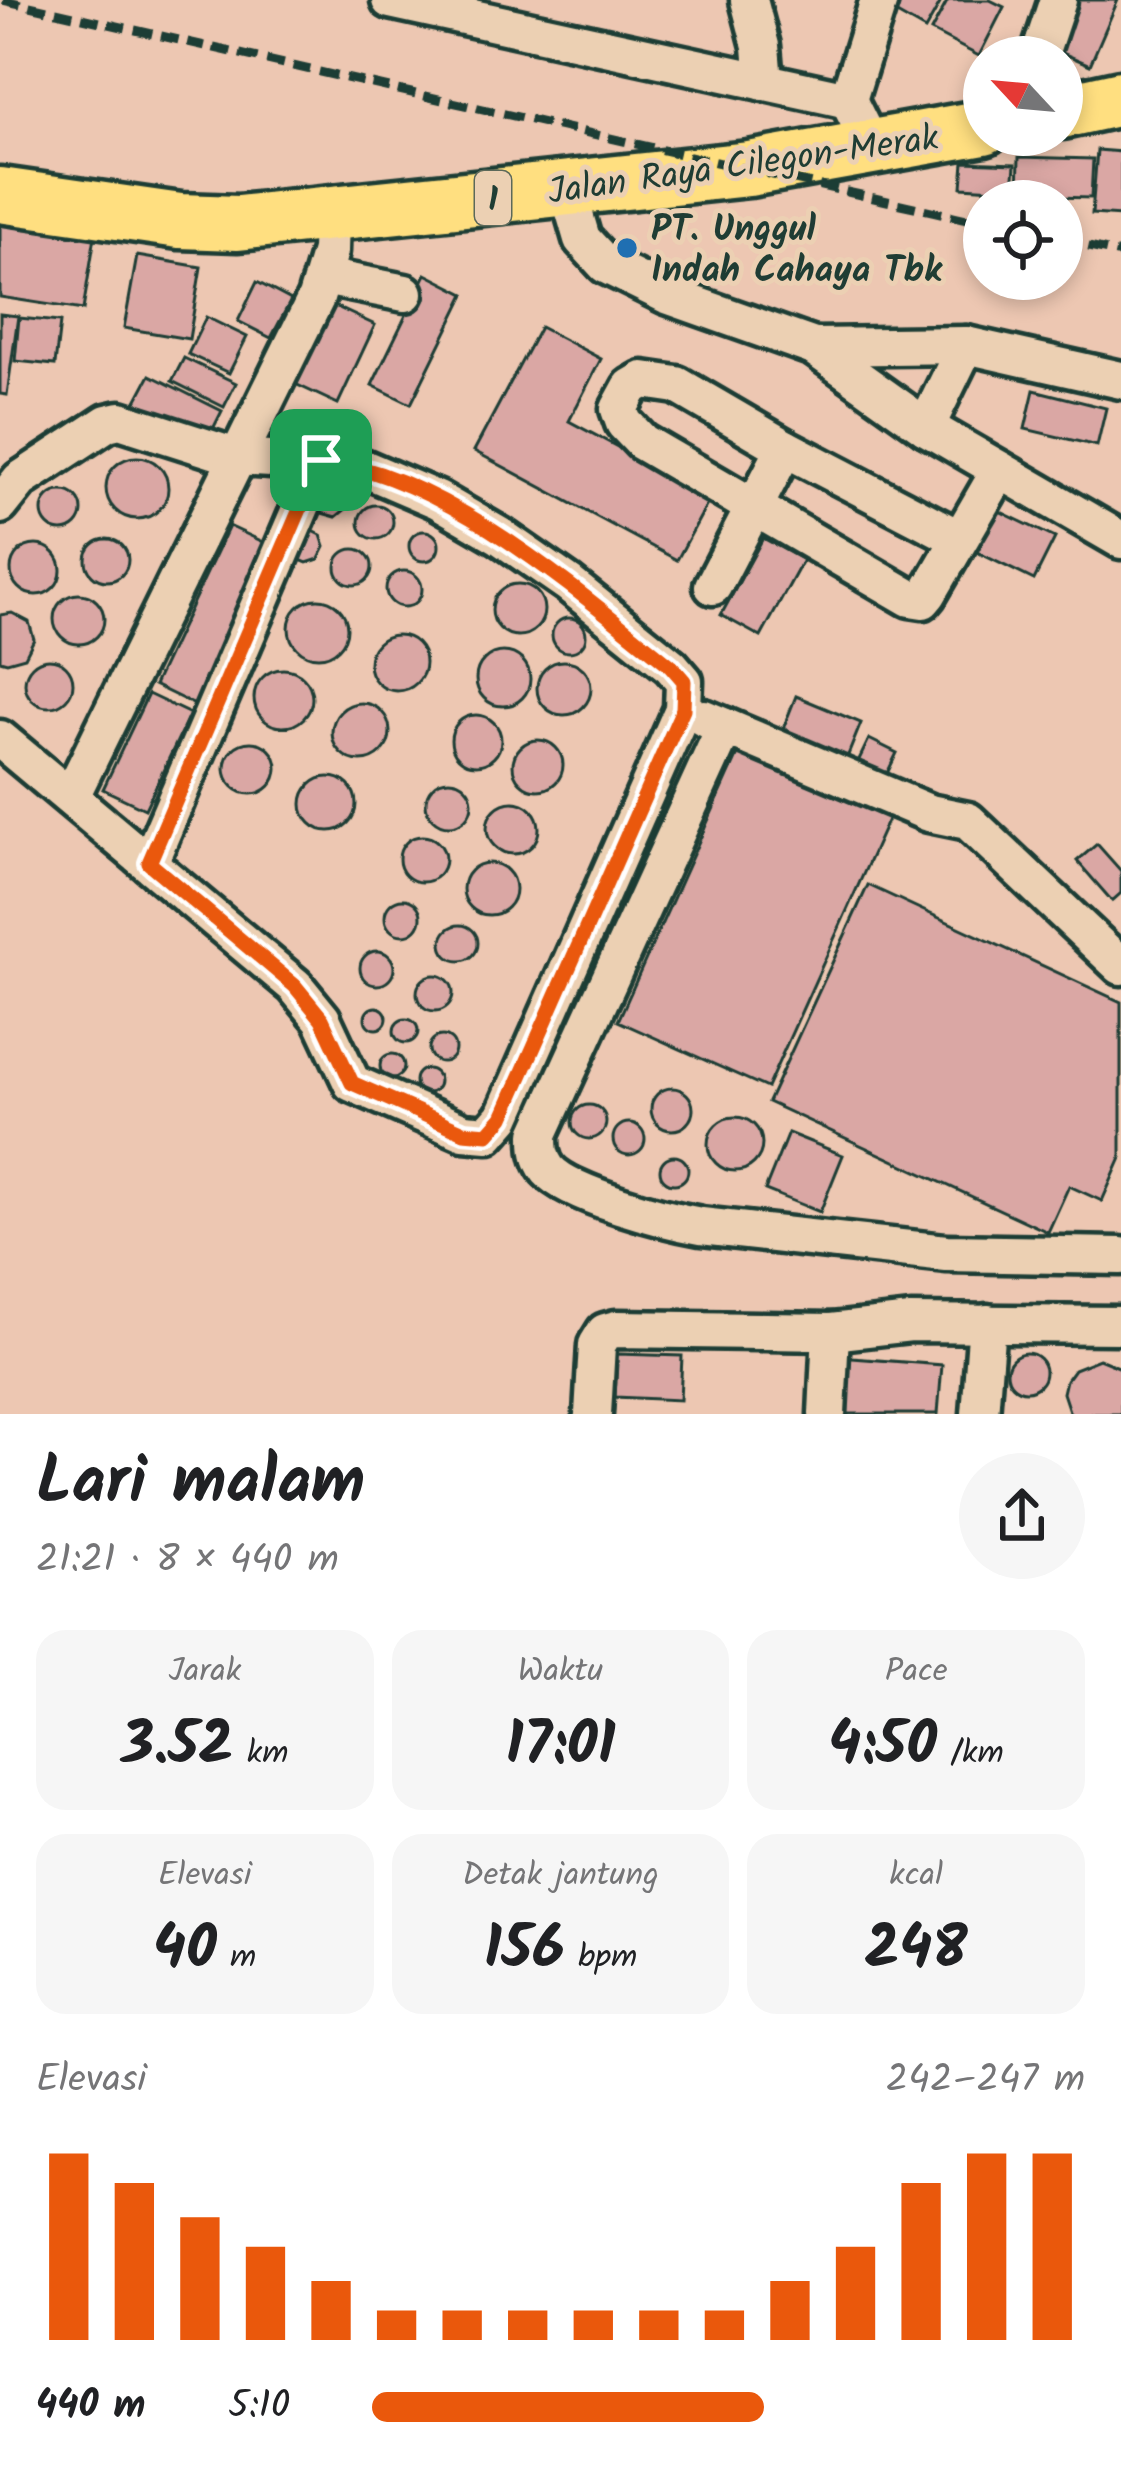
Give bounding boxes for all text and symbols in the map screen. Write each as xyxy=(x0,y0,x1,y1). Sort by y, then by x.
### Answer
north arrow xyxy=(963,36,1083,156)
map controls xyxy=(963,36,1083,300)
street label: Jalan Raya Cilegon-Merak xyxy=(545,111,944,222)
road number: 1 xyxy=(475,171,511,225)
button: locate xyxy=(963,180,1083,300)
place label: PT. Unggul Indah Cahaya Tbk xyxy=(651,202,943,300)
marker: PT. Unggul Indah Cahaya Tbk xyxy=(614,235,640,261)
pin xyxy=(270,409,372,511)
icon: arrive xyxy=(288,427,354,493)
text: Lari malam xyxy=(36,1432,365,1537)
button: share xyxy=(959,1453,1085,1579)
text: 21:21 · 8 × 440 m xyxy=(36,1530,339,1592)
text: Jarak xyxy=(168,1646,241,1699)
text: Waktu xyxy=(518,1646,603,1699)
text: Pace xyxy=(885,1646,948,1699)
text: 3.52 xyxy=(121,1699,234,1795)
text: 17:01 xyxy=(505,1699,616,1795)
text: 4:50 xyxy=(829,1699,937,1795)
text: km xyxy=(234,1728,289,1781)
text: /km xyxy=(937,1728,1004,1781)
text: Elevasi xyxy=(158,1850,252,1903)
text: Detak jantung xyxy=(462,1850,659,1903)
text: kcal xyxy=(889,1850,943,1903)
text: 40 xyxy=(153,1903,217,1999)
text: 156 xyxy=(484,1903,565,1999)
text: 248 xyxy=(865,1903,968,1999)
text: m xyxy=(217,1932,256,1985)
text: bpm xyxy=(565,1932,637,1985)
text: Elevasi xyxy=(36,2050,147,2112)
text: 242–247 m xyxy=(886,2050,1085,2112)
text: 440 m xyxy=(36,2376,145,2438)
text: 5:10 xyxy=(228,2376,290,2438)

